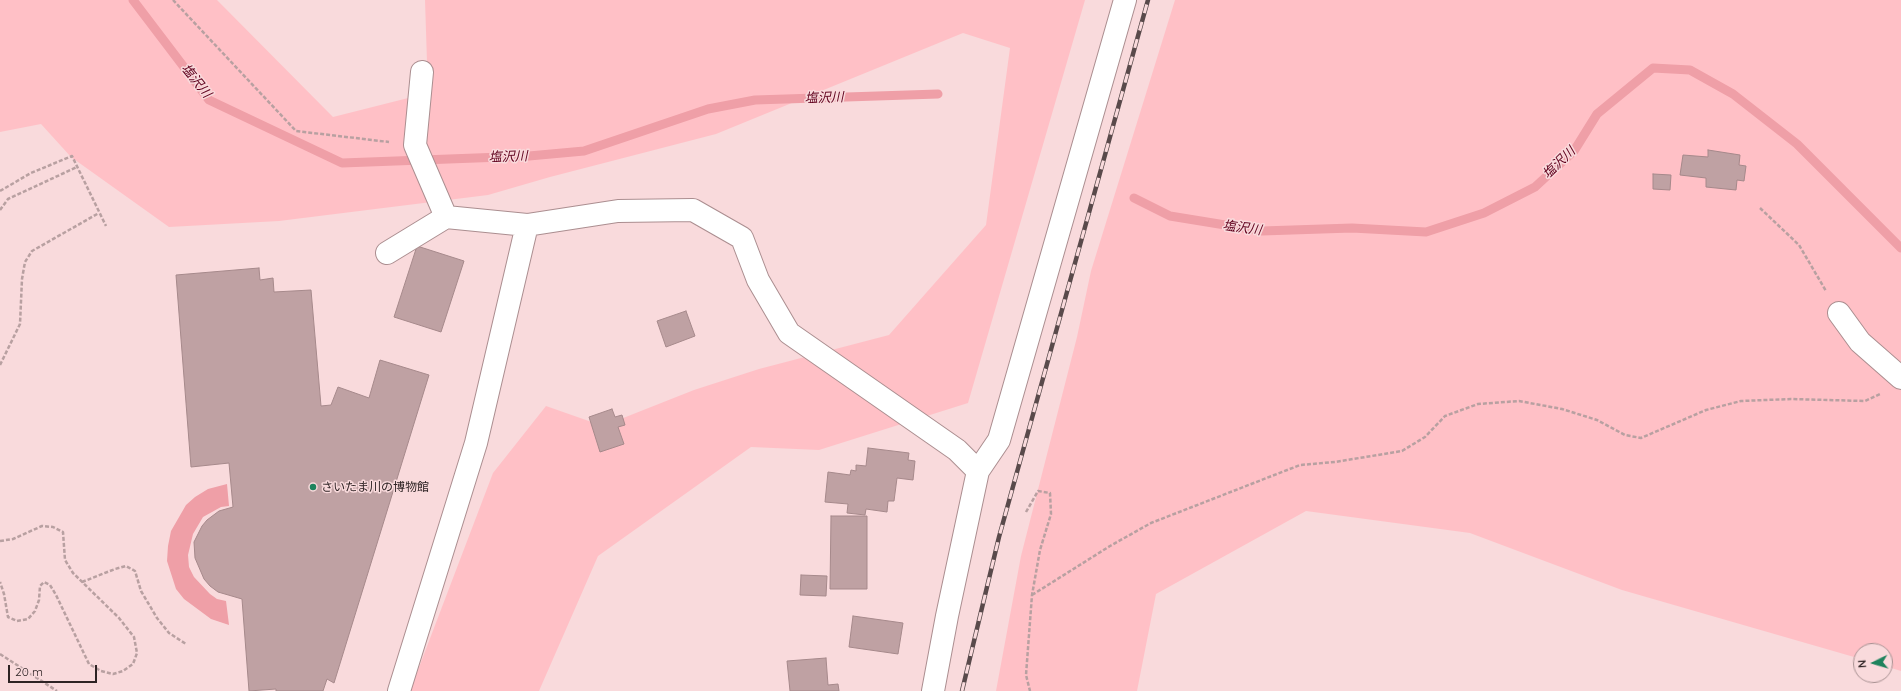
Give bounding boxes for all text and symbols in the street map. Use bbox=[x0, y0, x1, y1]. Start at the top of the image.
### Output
water label: 塩沢川 bbox=[178, 61, 214, 101]
water label: 塩沢川 bbox=[804, 90, 844, 106]
water label: 塩沢川 bbox=[1540, 144, 1578, 182]
water label: 塩沢川 bbox=[488, 149, 528, 165]
water label: 塩沢川 bbox=[1222, 218, 1262, 238]
place label: さいたま川の博物館 bbox=[321, 480, 429, 494]
marker: さいたま川の博物館 bbox=[308, 482, 318, 492]
north arrow bbox=[1853, 643, 1893, 683]
scale bar bbox=[10, 657, 99, 683]
text: N bbox=[1855, 659, 1869, 669]
text: 20 m bbox=[15, 664, 43, 679]

